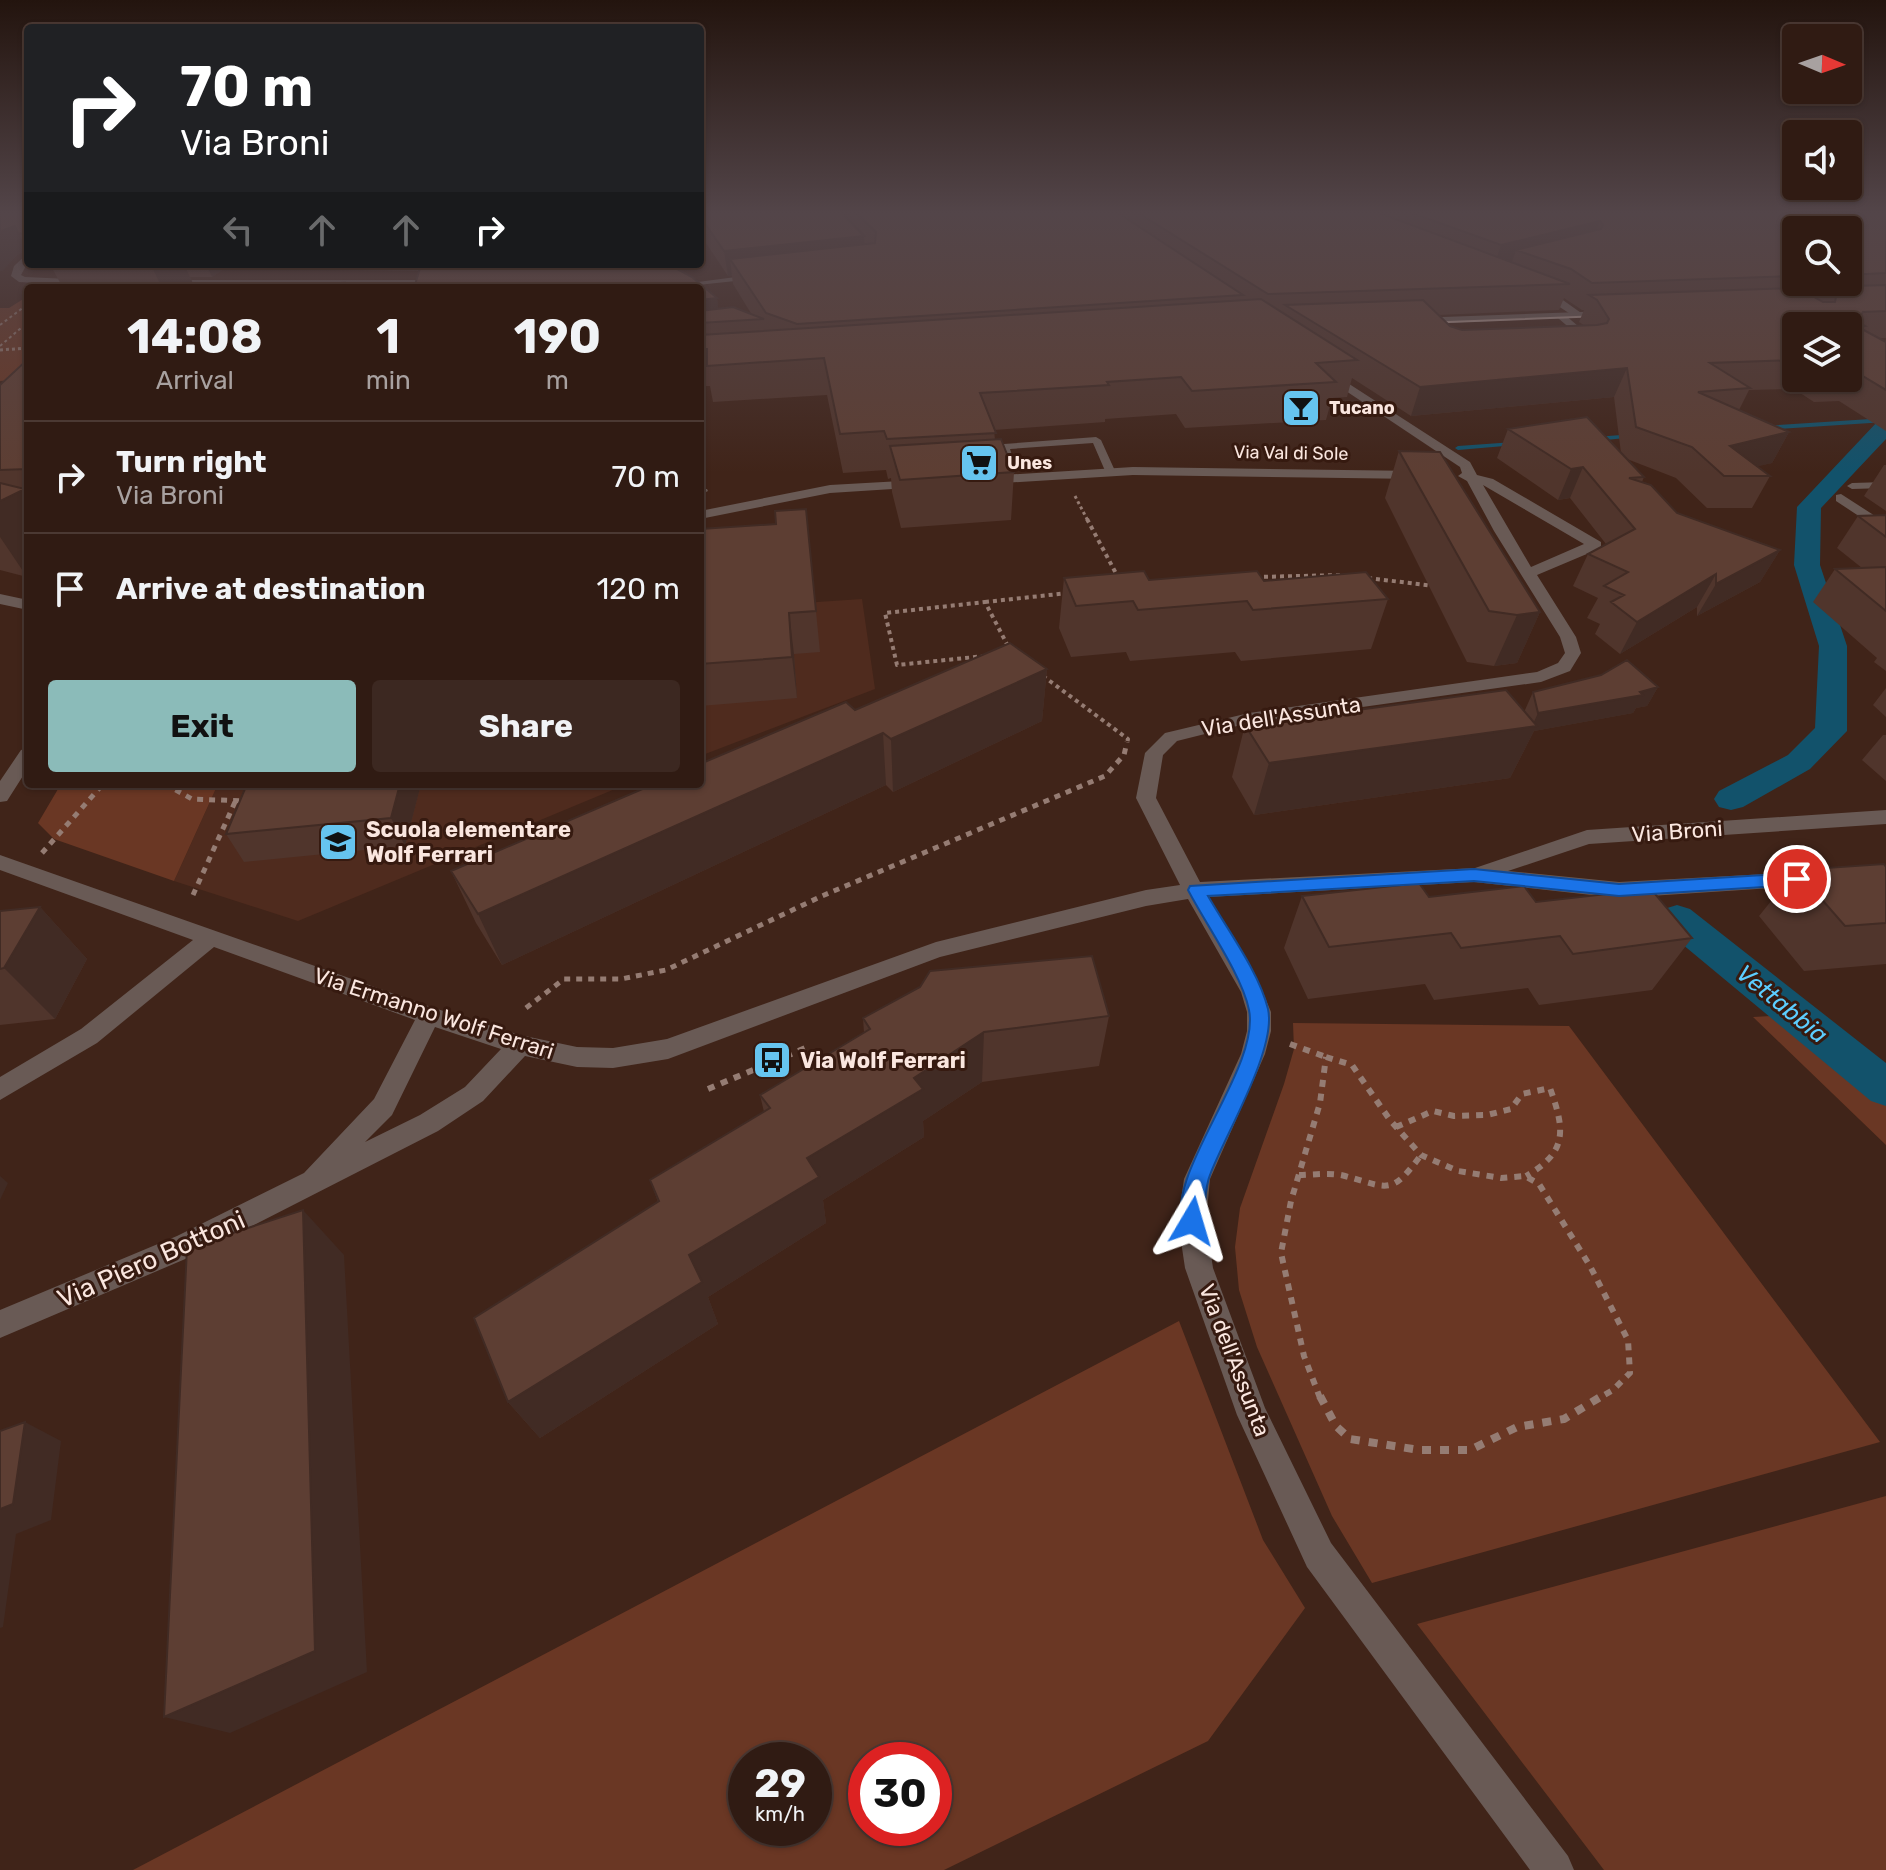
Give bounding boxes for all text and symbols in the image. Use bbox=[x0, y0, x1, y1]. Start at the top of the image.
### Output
north arrow bbox=[1782, 24, 1862, 104]
map controls bbox=[1782, 24, 1862, 392]
text: 70 m bbox=[180, 54, 313, 120]
icon: right bbox=[48, 56, 152, 160]
button: sound bbox=[1782, 120, 1862, 200]
text: Via Broni bbox=[180, 121, 329, 164]
icon: left bbox=[216, 208, 260, 252]
icon: ahead bbox=[300, 208, 344, 252]
icon: ahead bbox=[384, 208, 428, 252]
icon: right bbox=[468, 208, 512, 252]
button: search bbox=[1782, 216, 1862, 296]
text: 14:08 bbox=[127, 308, 263, 365]
text: 1 bbox=[376, 308, 400, 365]
text: 190 bbox=[514, 308, 601, 365]
button: layers bbox=[1782, 312, 1862, 392]
text: Arrival bbox=[156, 365, 234, 396]
text: min bbox=[366, 365, 411, 396]
text: m bbox=[546, 365, 569, 396]
bar icon: Tucano bbox=[1280, 387, 1322, 429]
place label: Tucano bbox=[1329, 397, 1395, 419]
street label: Via Val di Sole bbox=[1233, 441, 1349, 465]
supermarket icon: Unes bbox=[958, 442, 1000, 484]
text: Turn right bbox=[116, 444, 267, 480]
place label: Unes bbox=[1007, 452, 1052, 474]
icon: right bbox=[48, 455, 92, 499]
text: 70 m bbox=[612, 459, 680, 495]
text: Via Broni bbox=[116, 480, 224, 511]
icon: arrive bbox=[48, 567, 92, 611]
text: Arrive at destination bbox=[116, 571, 426, 607]
text: 120 m bbox=[596, 571, 680, 607]
button: Exit bbox=[48, 680, 356, 772]
button: Share bbox=[372, 680, 680, 772]
street label: Via dell'Assunta bbox=[1199, 691, 1363, 742]
street label: Via Broni bbox=[1631, 815, 1724, 848]
place label: Scuola elementare Wolf Ferrari bbox=[366, 816, 571, 868]
school or university icon: Scuola elementare Wolf Ferrari bbox=[317, 821, 359, 863]
pin bbox=[1763, 845, 1831, 913]
icon: arrive bbox=[1775, 857, 1819, 901]
water label: Vettabbia bbox=[1731, 959, 1833, 1049]
street label: Via Ermanno Wolf Ferrari bbox=[310, 962, 557, 1065]
bus stop icon: Via Wolf Ferrari bbox=[751, 1039, 793, 1081]
place label: Via Wolf Ferrari bbox=[800, 1047, 966, 1074]
position arrow bbox=[1150, 1179, 1234, 1263]
street label: Via Piero Bottoni bbox=[53, 1204, 250, 1315]
street label: Via dell'Assunta bbox=[1193, 1280, 1276, 1440]
speed limit sign: 30 bbox=[848, 1742, 952, 1846]
text: 29 bbox=[754, 1760, 806, 1807]
text: km/h bbox=[755, 1802, 805, 1826]

